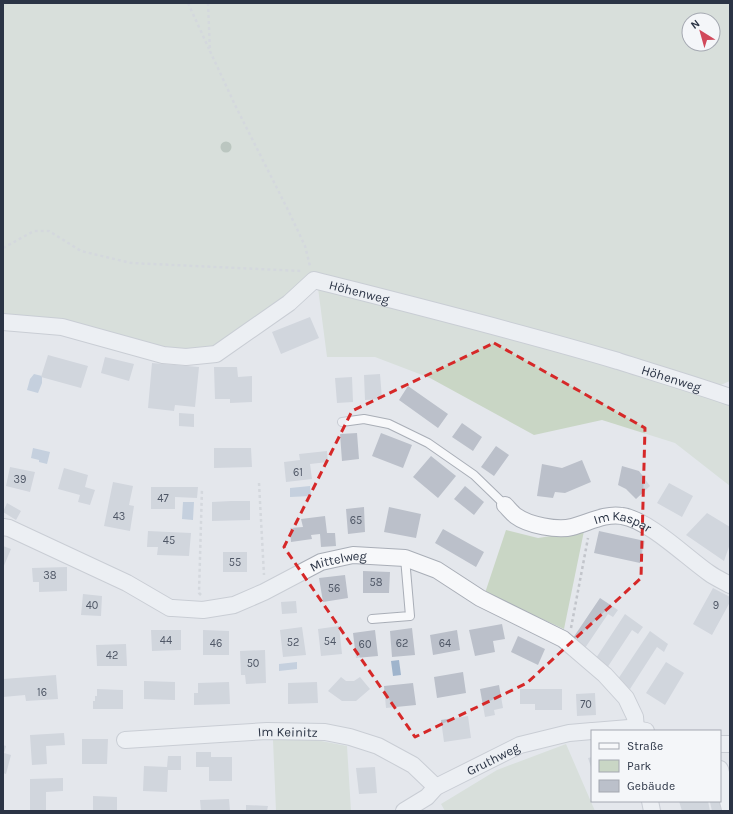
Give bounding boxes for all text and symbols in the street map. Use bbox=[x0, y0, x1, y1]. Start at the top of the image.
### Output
north arrow bbox=[681, 12, 721, 52]
text: N bbox=[688, 17, 702, 32]
street label: Höhenweg bbox=[327, 277, 392, 307]
street label: Höhenweg bbox=[640, 362, 704, 395]
house number: 61 bbox=[293, 466, 303, 479]
house number: 39 bbox=[14, 473, 26, 486]
house number: 47 bbox=[157, 492, 169, 505]
street label: Im Kaspar bbox=[592, 508, 655, 535]
house number: 43 bbox=[113, 510, 125, 523]
house number: 65 bbox=[350, 514, 362, 527]
house number: 45 bbox=[163, 534, 175, 547]
street label: Mittelweg bbox=[307, 548, 368, 575]
house number: 55 bbox=[229, 556, 241, 569]
house number: 38 bbox=[43, 569, 57, 582]
house number: 58 bbox=[370, 576, 383, 589]
house number: 56 bbox=[328, 582, 340, 595]
house number: 40 bbox=[86, 599, 98, 612]
house number: 9 bbox=[713, 599, 719, 612]
house number: 44 bbox=[160, 634, 172, 647]
house number: 54 bbox=[324, 635, 336, 648]
house number: 52 bbox=[287, 636, 299, 649]
house number: 46 bbox=[210, 637, 222, 650]
house number: 62 bbox=[396, 637, 408, 650]
house number: 64 bbox=[439, 637, 451, 650]
house number: 60 bbox=[359, 638, 371, 651]
house number: 42 bbox=[106, 649, 118, 662]
house number: 50 bbox=[247, 657, 259, 670]
house number: 16 bbox=[37, 686, 47, 699]
house number: 70 bbox=[580, 698, 592, 711]
street label: Im Keinitz bbox=[257, 724, 318, 740]
legend bbox=[591, 730, 721, 802]
street label: Gruthweg bbox=[464, 739, 523, 778]
text: Straße bbox=[627, 739, 663, 753]
text: Park bbox=[627, 759, 652, 773]
text: Gebäude bbox=[627, 779, 675, 793]

